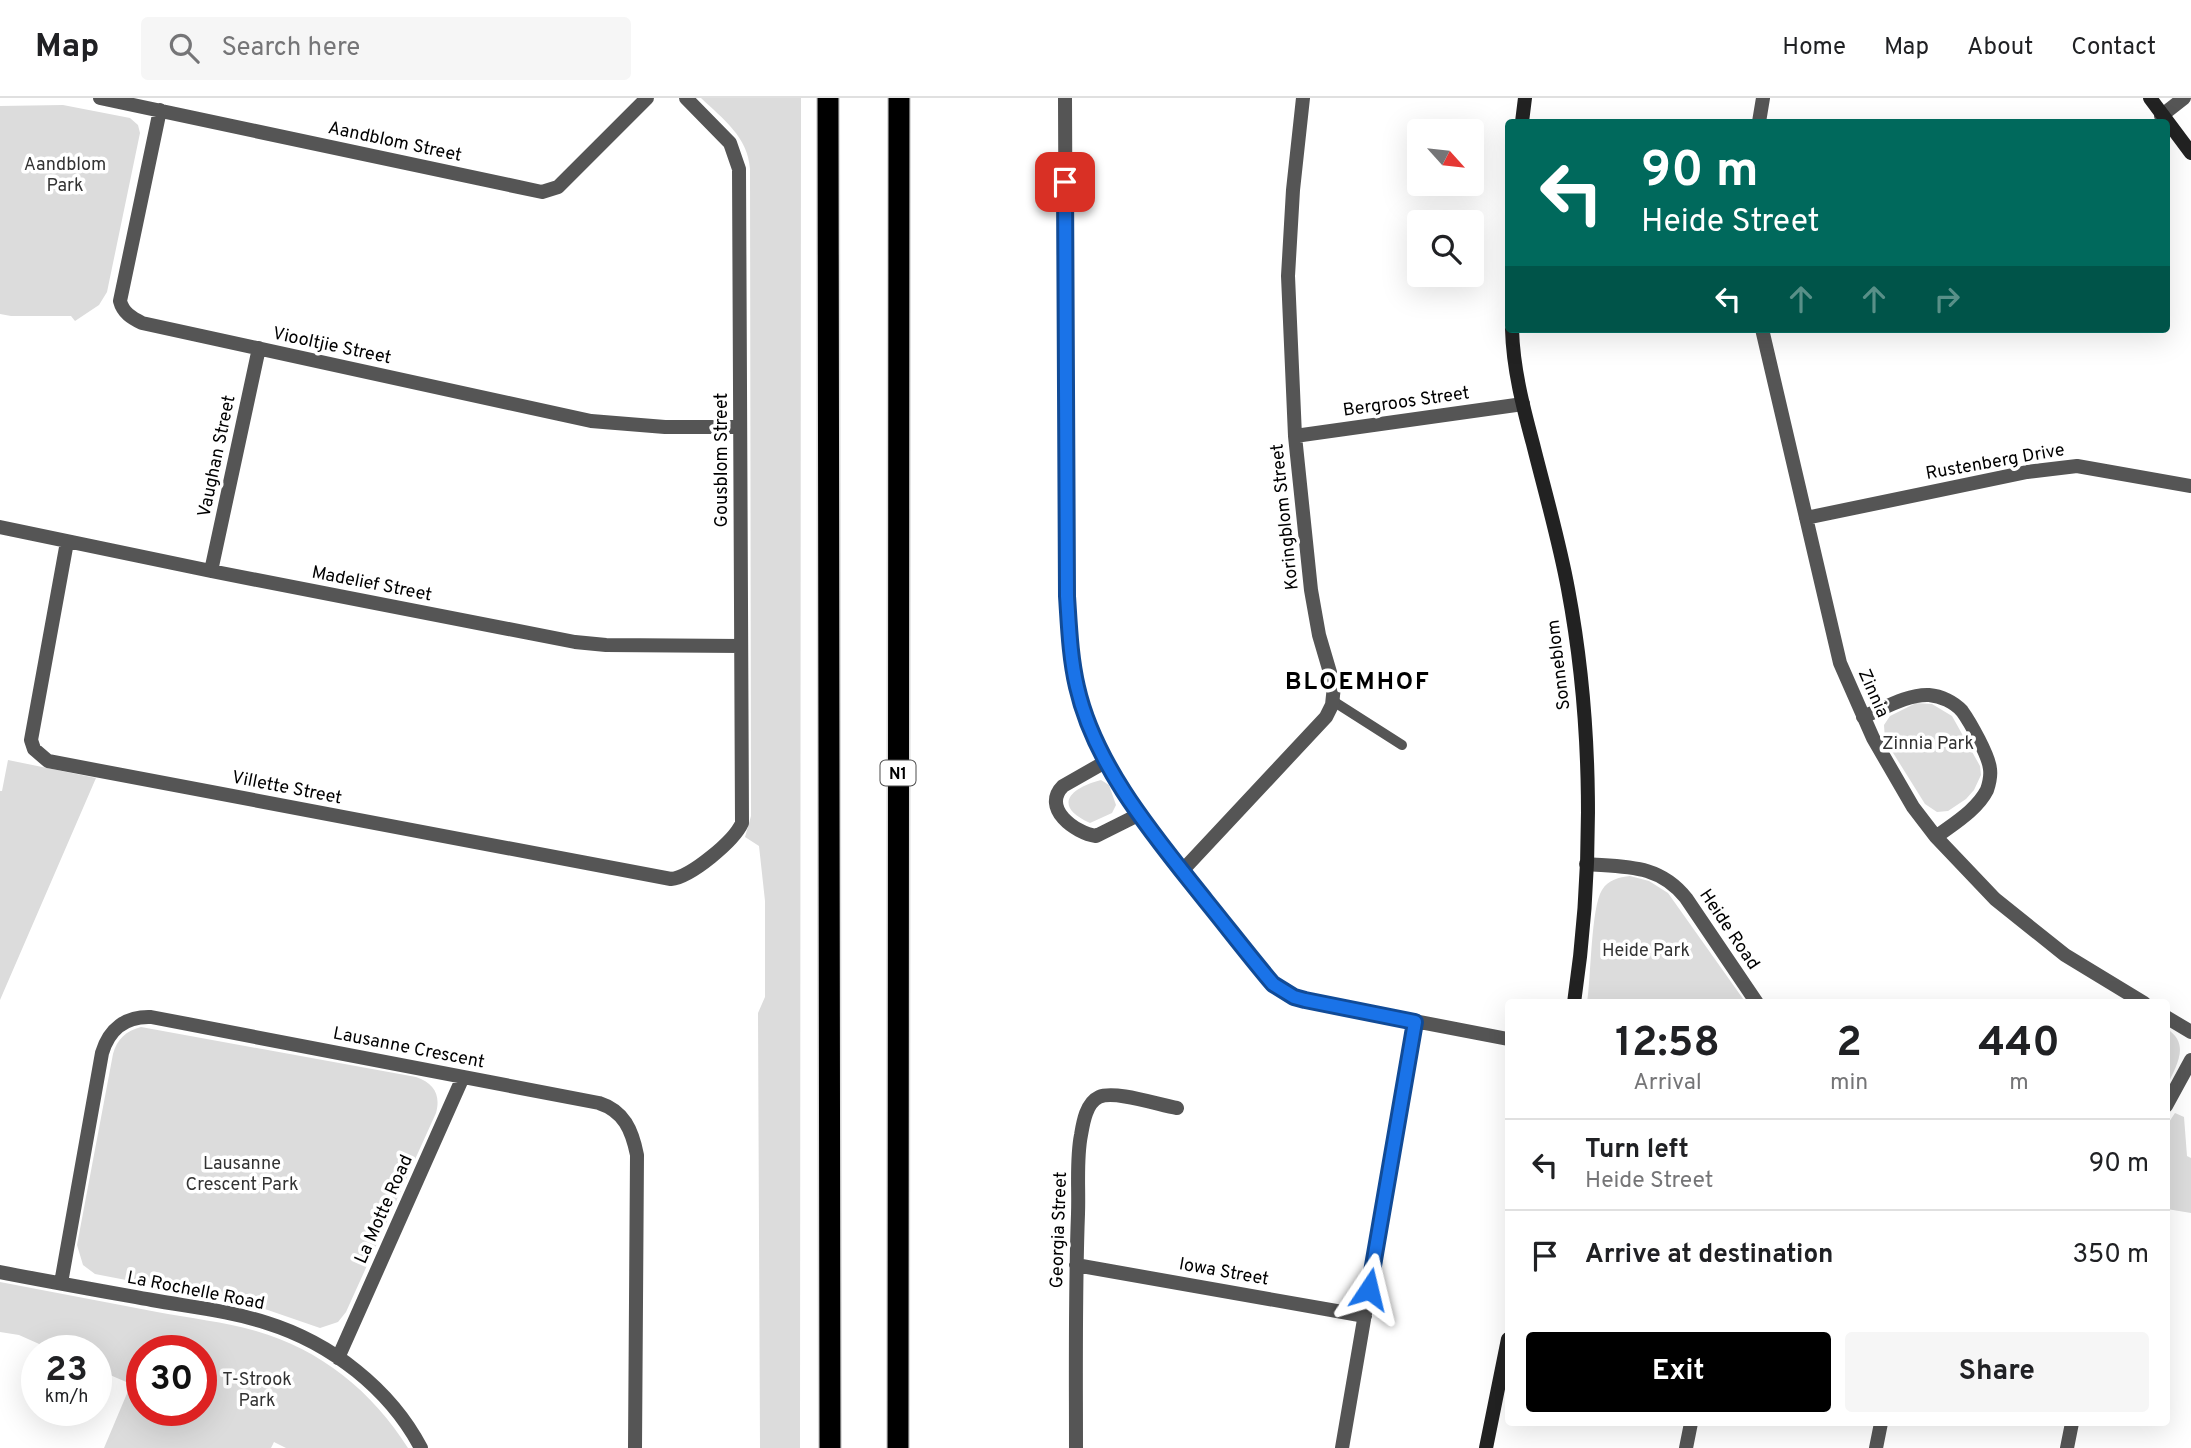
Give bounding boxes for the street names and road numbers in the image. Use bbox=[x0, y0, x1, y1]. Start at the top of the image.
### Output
street label: Aandblom Street bbox=[326, 117, 464, 168]
street label: Viooltjie Street bbox=[270, 323, 393, 370]
street label: Bergroos Street bbox=[1341, 382, 1471, 423]
street label: Vaughan Street bbox=[193, 393, 242, 519]
street label: Gousblom Street bbox=[711, 393, 734, 527]
street label: Rustenberg Drive bbox=[1924, 439, 2066, 486]
street label: Koringblom Street bbox=[1266, 442, 1305, 591]
street label: Madelief Street bbox=[310, 562, 434, 607]
street label: Sonneblom bbox=[1543, 618, 1576, 711]
street label: Zinnia bbox=[1852, 666, 1893, 722]
road number: N1 bbox=[880, 760, 916, 786]
street label: Villette Street bbox=[230, 767, 344, 810]
street label: Heide Road bbox=[1693, 885, 1764, 975]
street label: Lausanne Crescent bbox=[331, 1022, 486, 1074]
street label: La Motte Road bbox=[350, 1152, 419, 1268]
street label: Georgia Street bbox=[1046, 1171, 1073, 1289]
street label: Iowa Street bbox=[1177, 1253, 1271, 1292]
street label: La Rochelle Road bbox=[125, 1267, 266, 1316]

